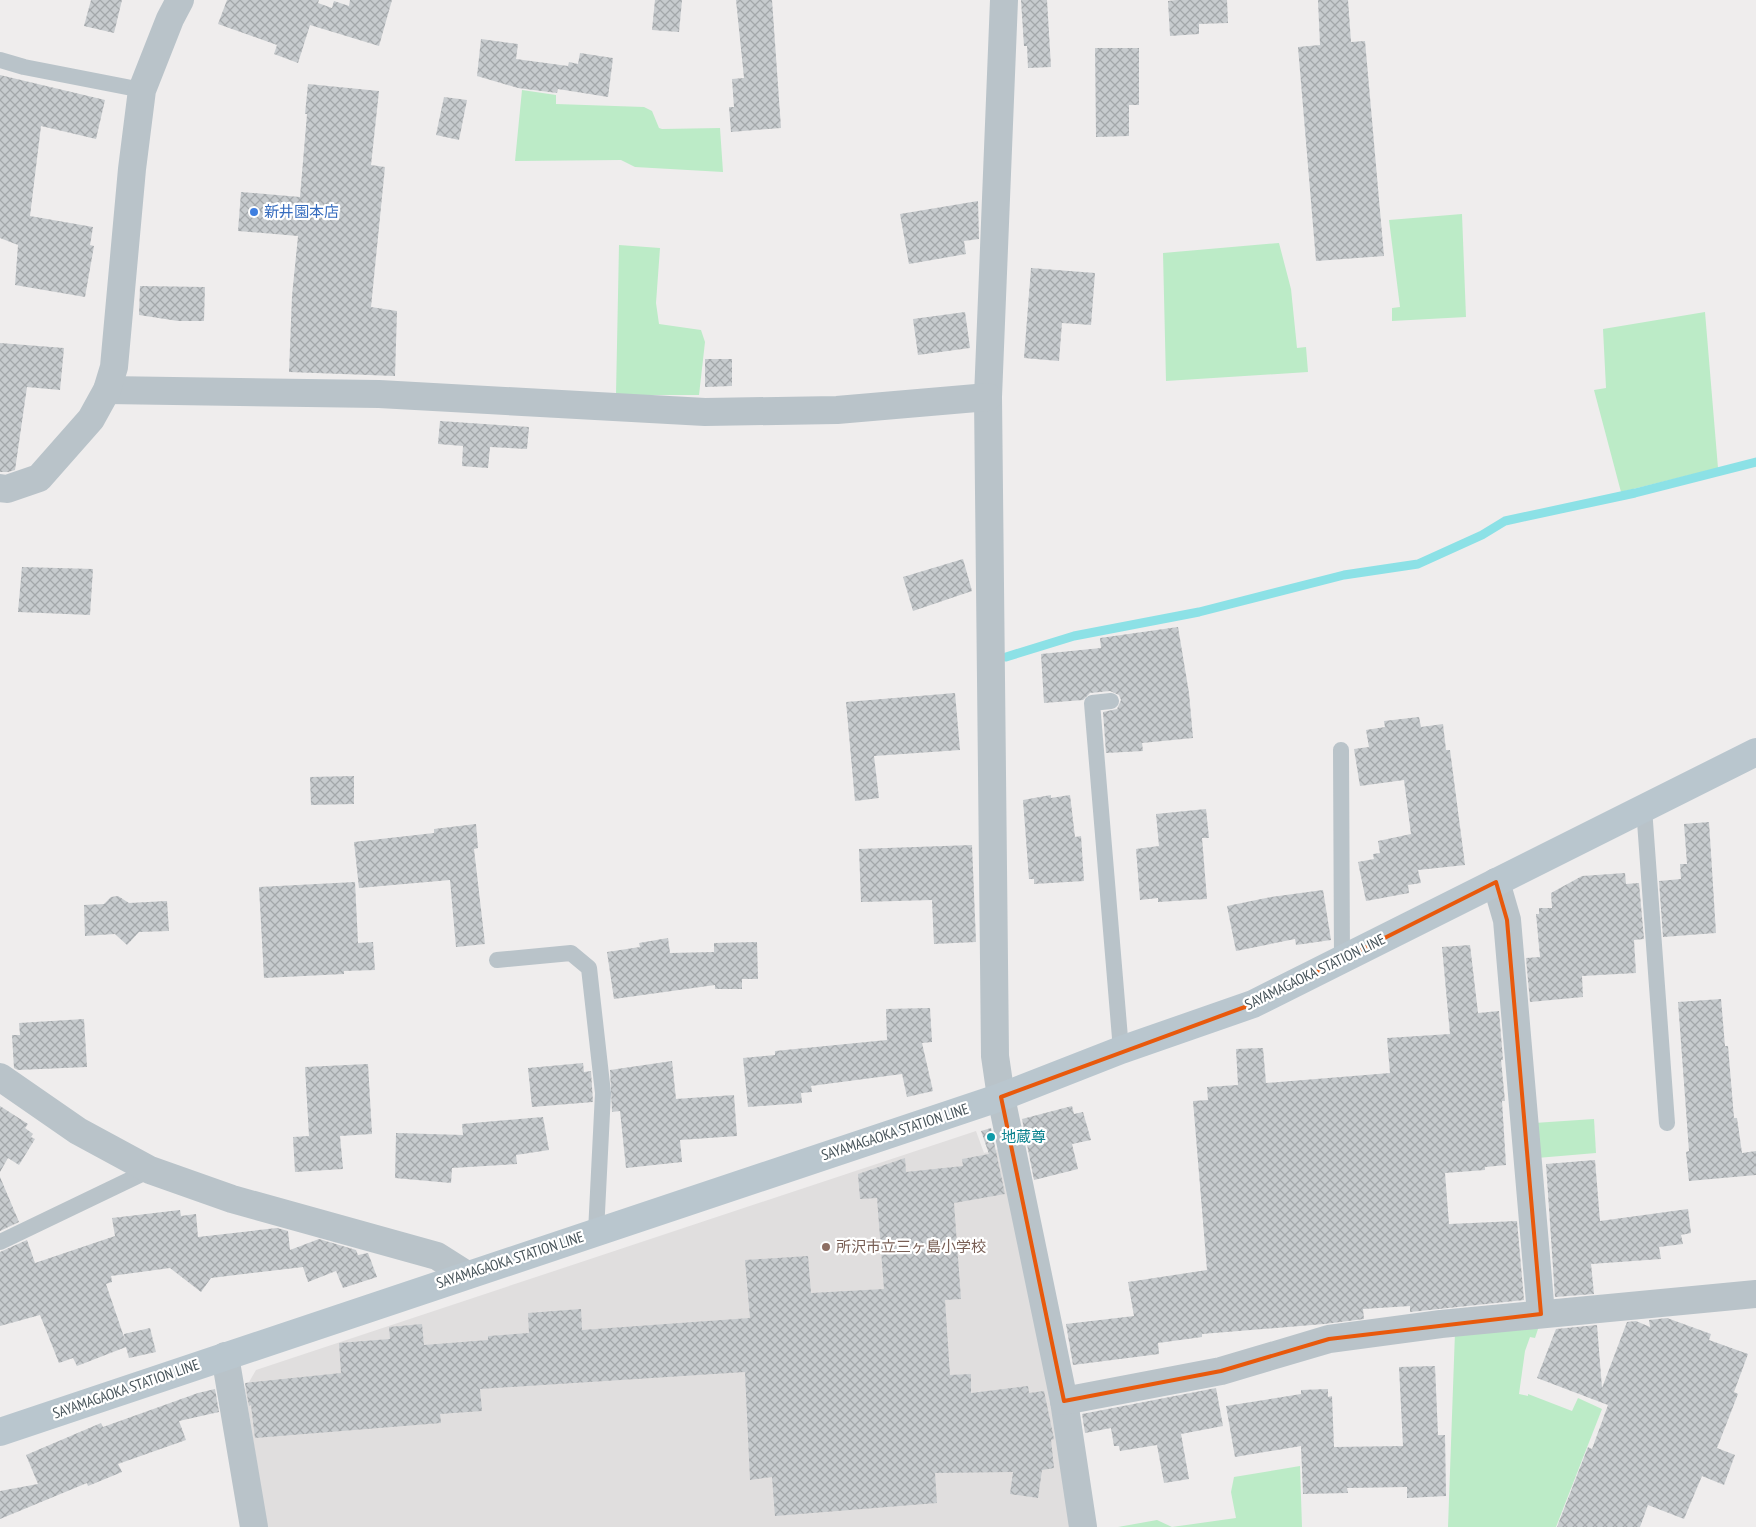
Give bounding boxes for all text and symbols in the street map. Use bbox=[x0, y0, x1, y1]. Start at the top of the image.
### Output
place label: 新井園本店 bbox=[264, 202, 339, 221]
marker: 新井園本店 bbox=[248, 206, 260, 218]
street label: SAYAMAGAOKA STATION LINE bbox=[1242, 929, 1388, 1014]
street label: SAYAMAGAOKA STATION LINE bbox=[819, 1099, 971, 1164]
place label: 地蔵尊 bbox=[1001, 1127, 1046, 1146]
marker: 地蔵尊 bbox=[985, 1131, 997, 1143]
street label: SAYAMAGAOKA STATION LINE bbox=[434, 1227, 586, 1292]
place label: 所沢市立三ヶ島小学校 bbox=[836, 1237, 986, 1256]
marker: 所沢市立三ヶ島小学校 bbox=[820, 1241, 832, 1253]
street label: SAYAMAGAOKA STATION LINE bbox=[50, 1355, 202, 1423]

